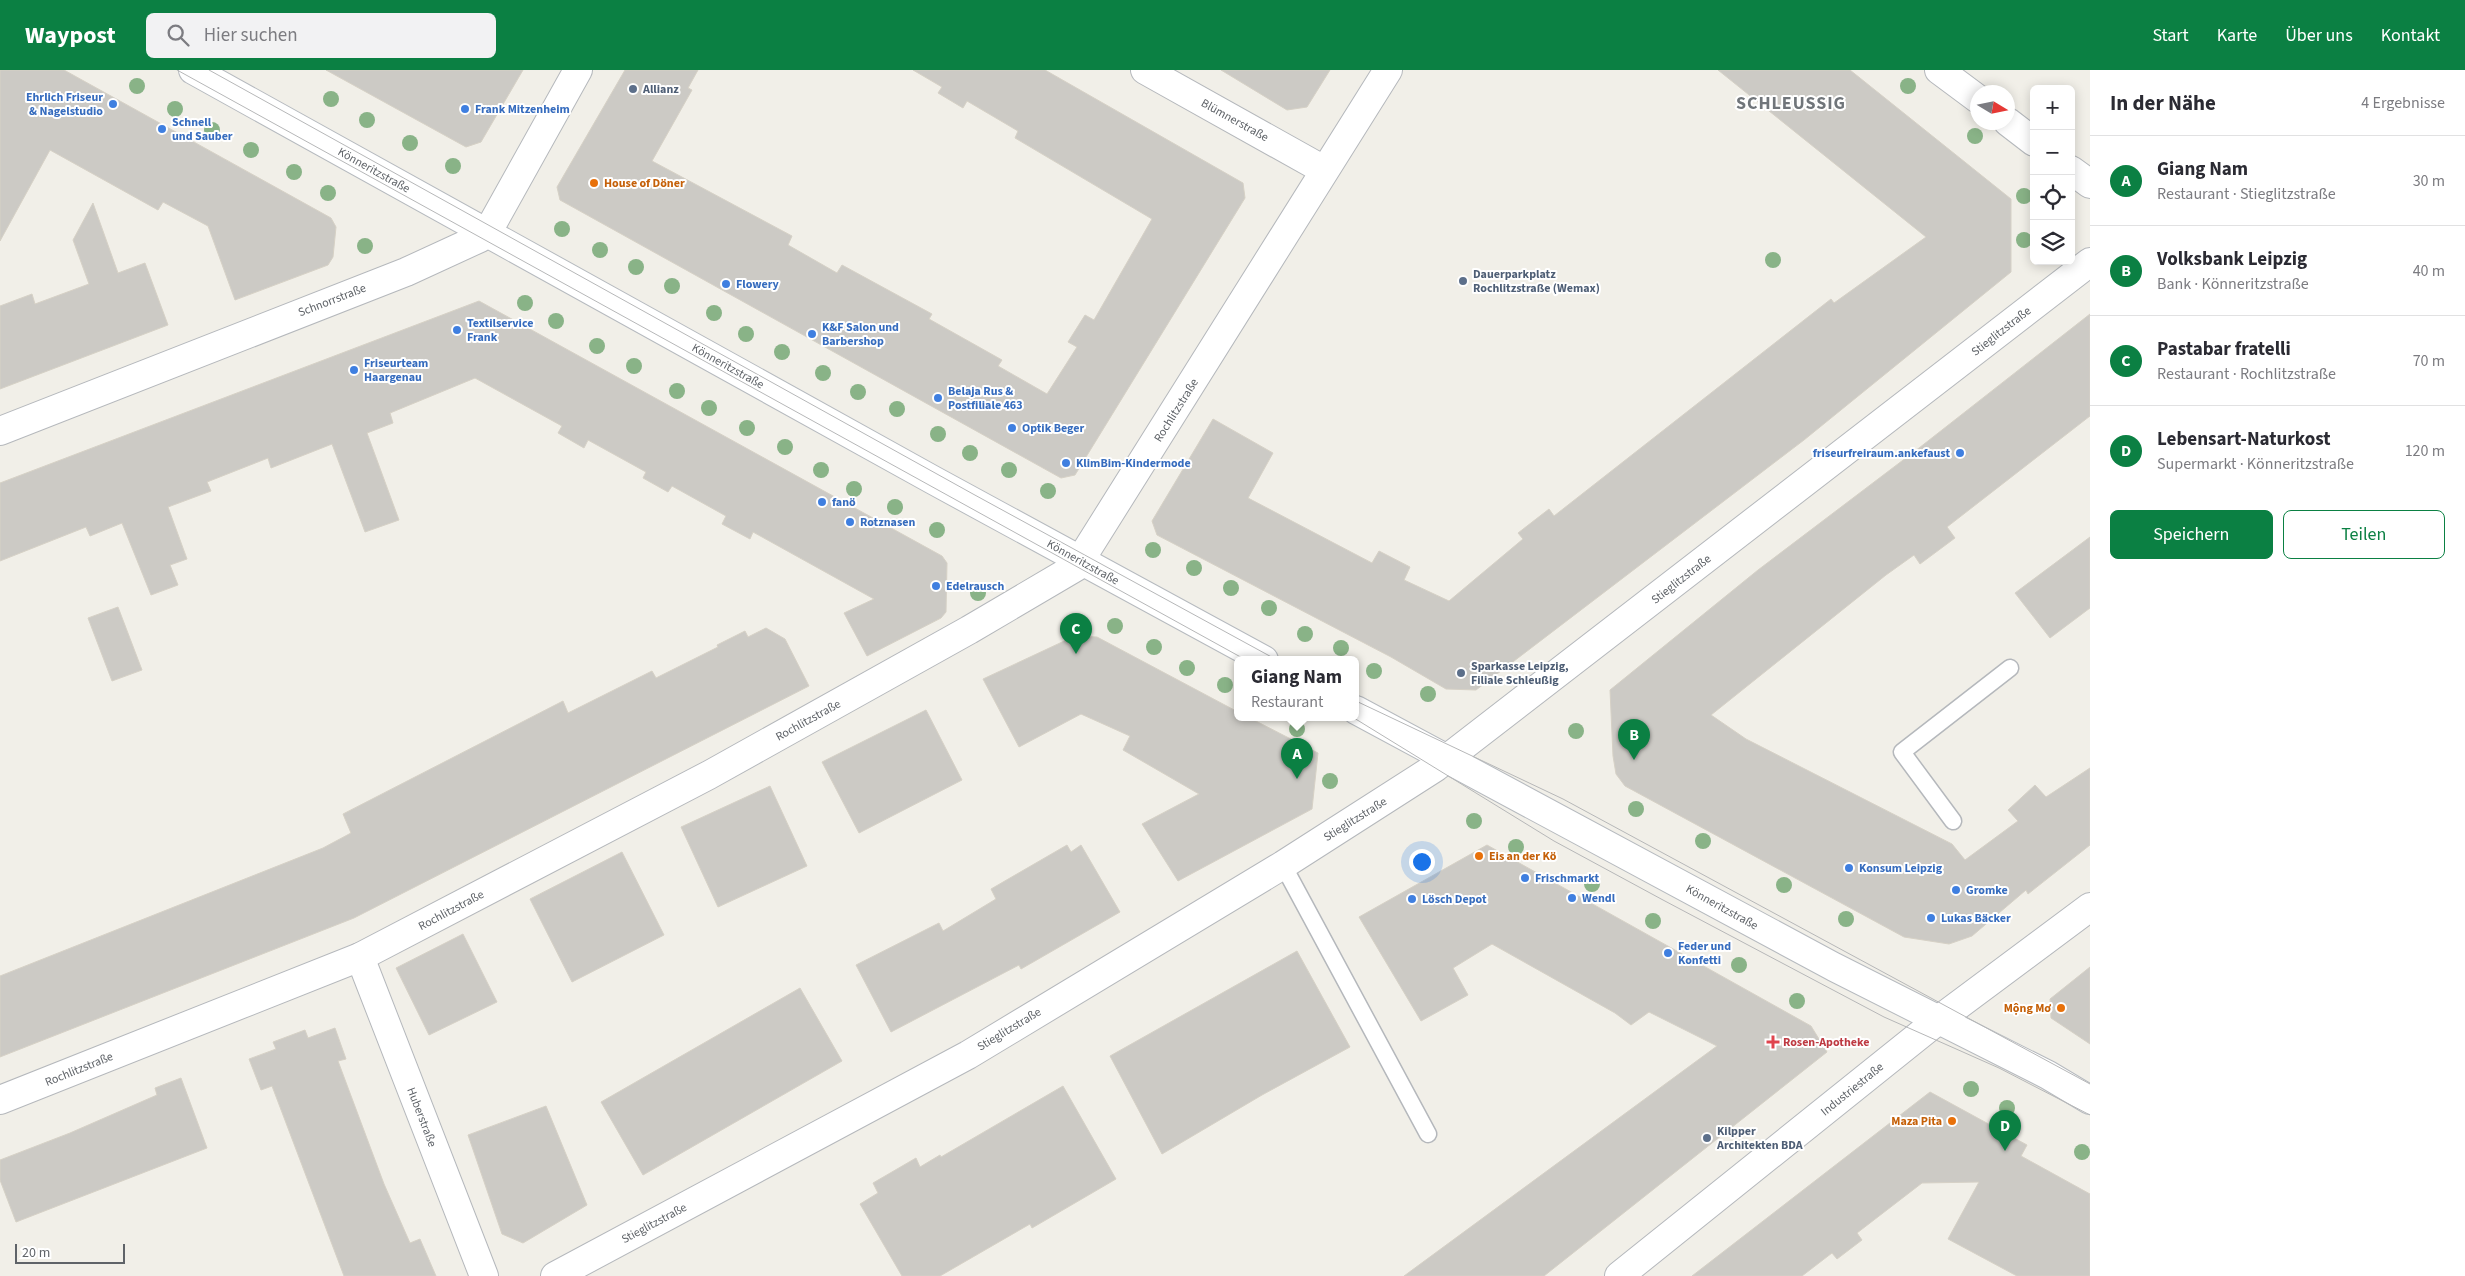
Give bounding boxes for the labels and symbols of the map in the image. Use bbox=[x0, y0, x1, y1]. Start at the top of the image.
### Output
place label: Allianz bbox=[642, 81, 679, 98]
marker: Allianz bbox=[627, 83, 639, 95]
north arrow bbox=[1970, 85, 2015, 130]
place label: Ehrlich Friseur & Nagelstudio bbox=[26, 89, 103, 120]
district label: SCHLEUSSIG bbox=[1736, 91, 1846, 116]
street label: Blümnerstraße bbox=[1198, 95, 1272, 146]
marker: Ehrlich Friseur & Nagelstudio bbox=[107, 98, 119, 110]
place label: Frank Mitzenheim bbox=[475, 101, 570, 118]
marker: Frank Mitzenheim bbox=[459, 103, 471, 115]
place label: Schnell und Sauber bbox=[172, 114, 233, 145]
marker: Schnell und Sauber bbox=[156, 123, 168, 135]
street label: Könneritzstraße bbox=[334, 144, 413, 197]
place label: House of Döner bbox=[604, 175, 685, 192]
marker: House of Döner bbox=[588, 177, 600, 189]
place label: Dauerparkplatz Rochlitzstraße (Wemax) bbox=[1473, 266, 1600, 297]
marker: Dauerparkplatz Rochlitzstraße (Wemax) bbox=[1457, 275, 1469, 287]
place label: Flowery bbox=[736, 276, 780, 293]
marker: Flowery bbox=[720, 278, 732, 290]
street label: Schnorrstraße bbox=[296, 280, 369, 321]
street label: Stieglitzstraße bbox=[1968, 303, 2035, 360]
place label: Textilservice Frank bbox=[467, 315, 533, 346]
place label: K&F Salon und Barbershop bbox=[822, 319, 899, 350]
marker: Textilservice Frank bbox=[451, 324, 463, 336]
marker: K&F Salon und Barbershop bbox=[806, 328, 818, 340]
street label: Könneritzstraße bbox=[688, 340, 767, 393]
place label: Friseurteam Haargenau bbox=[364, 355, 428, 386]
marker: Friseurteam Haargenau bbox=[348, 364, 360, 376]
street label: Rochlitzstraße bbox=[1150, 375, 1203, 445]
place label: Belaja Rus & Postfiliale 463 bbox=[948, 383, 1023, 414]
marker: Belaja Rus & Postfiliale 463 bbox=[932, 392, 944, 404]
place label: Optik Beger bbox=[1022, 420, 1084, 437]
marker: Optik Beger bbox=[1006, 422, 1018, 434]
place label: friseurfreiraum.ankefaust bbox=[1813, 445, 1950, 462]
marker: friseurfreiraum.ankefaust bbox=[1954, 447, 1966, 459]
place label: KlimBim-Kindermode bbox=[1076, 455, 1191, 472]
marker: KlimBim-Kindermode bbox=[1060, 457, 1072, 469]
place label: fanö bbox=[832, 494, 856, 511]
marker: fanö bbox=[816, 496, 828, 508]
place label: Rotznasen bbox=[860, 514, 915, 531]
marker: Rotznasen bbox=[844, 516, 856, 528]
street label: Könneritzstraße bbox=[1043, 536, 1122, 589]
street label: Stieglitzstraße bbox=[1648, 551, 1715, 608]
place label: Edelrausch bbox=[946, 578, 1004, 595]
marker: Edelrausch bbox=[930, 580, 942, 592]
pin: C bbox=[1060, 613, 1092, 654]
place label: Sparkasse Leipzig, Filiale Schleußig bbox=[1471, 658, 1569, 689]
marker: Sparkasse Leipzig, Filiale Schleußig bbox=[1455, 667, 1467, 679]
street label: Rochlitzstraße bbox=[773, 696, 844, 745]
pin: B bbox=[1618, 719, 1650, 760]
pin: A bbox=[1281, 738, 1313, 779]
street label: Stieglitzstraße bbox=[1320, 793, 1390, 846]
place label: Eis an der Kö bbox=[1489, 848, 1557, 865]
your location bbox=[1409, 849, 1435, 875]
marker: Eis an der Kö bbox=[1473, 850, 1485, 862]
place label: Konsum Leipzig bbox=[1859, 860, 1943, 877]
marker: Konsum Leipzig bbox=[1843, 862, 1855, 874]
place label: Frischmarkt bbox=[1535, 870, 1599, 887]
marker: Frischmarkt bbox=[1519, 872, 1531, 884]
street label: Könneritzstraße bbox=[1682, 881, 1761, 934]
place label: Gromke bbox=[1966, 882, 2008, 899]
marker: Gromke bbox=[1950, 884, 1962, 896]
street label: Rochlitzstraße bbox=[415, 886, 487, 935]
place label: Wendl bbox=[1582, 890, 1616, 907]
place label: Lösch Depot bbox=[1422, 891, 1487, 908]
marker: Wendl bbox=[1566, 892, 1578, 904]
marker: Lösch Depot bbox=[1406, 893, 1418, 905]
place label: Lukas Bäcker bbox=[1941, 910, 2011, 927]
marker: Lukas Bäcker bbox=[1925, 912, 1937, 924]
place label: Feder und Konfetti bbox=[1678, 938, 1731, 969]
marker: Feder und Konfetti bbox=[1662, 947, 1674, 959]
place label: Mộng Mơ bbox=[2004, 1000, 2051, 1017]
marker: Mộng Mơ bbox=[2055, 1002, 2067, 1014]
street label: Stieglitzstraße bbox=[974, 1004, 1044, 1055]
place label: Rosen-Apotheke bbox=[1783, 1034, 1869, 1051]
marker: Rosen-Apotheke bbox=[1767, 1036, 1779, 1048]
street label: Rochlitzstraße bbox=[43, 1048, 116, 1091]
street label: Industriestraße bbox=[1817, 1059, 1887, 1120]
street label: Huberstraße bbox=[402, 1085, 441, 1150]
pin: D bbox=[1989, 1110, 2021, 1151]
place label: Maza Pita bbox=[1891, 1113, 1942, 1130]
marker: Maza Pita bbox=[1946, 1115, 1958, 1127]
place label: Kilpper Architekten BDA bbox=[1716, 1123, 1803, 1154]
marker: Kilpper Architekten BDA bbox=[1701, 1132, 1713, 1144]
street label: Stieglitzstraße bbox=[619, 1199, 690, 1248]
scale bar bbox=[15, 1241, 125, 1264]

